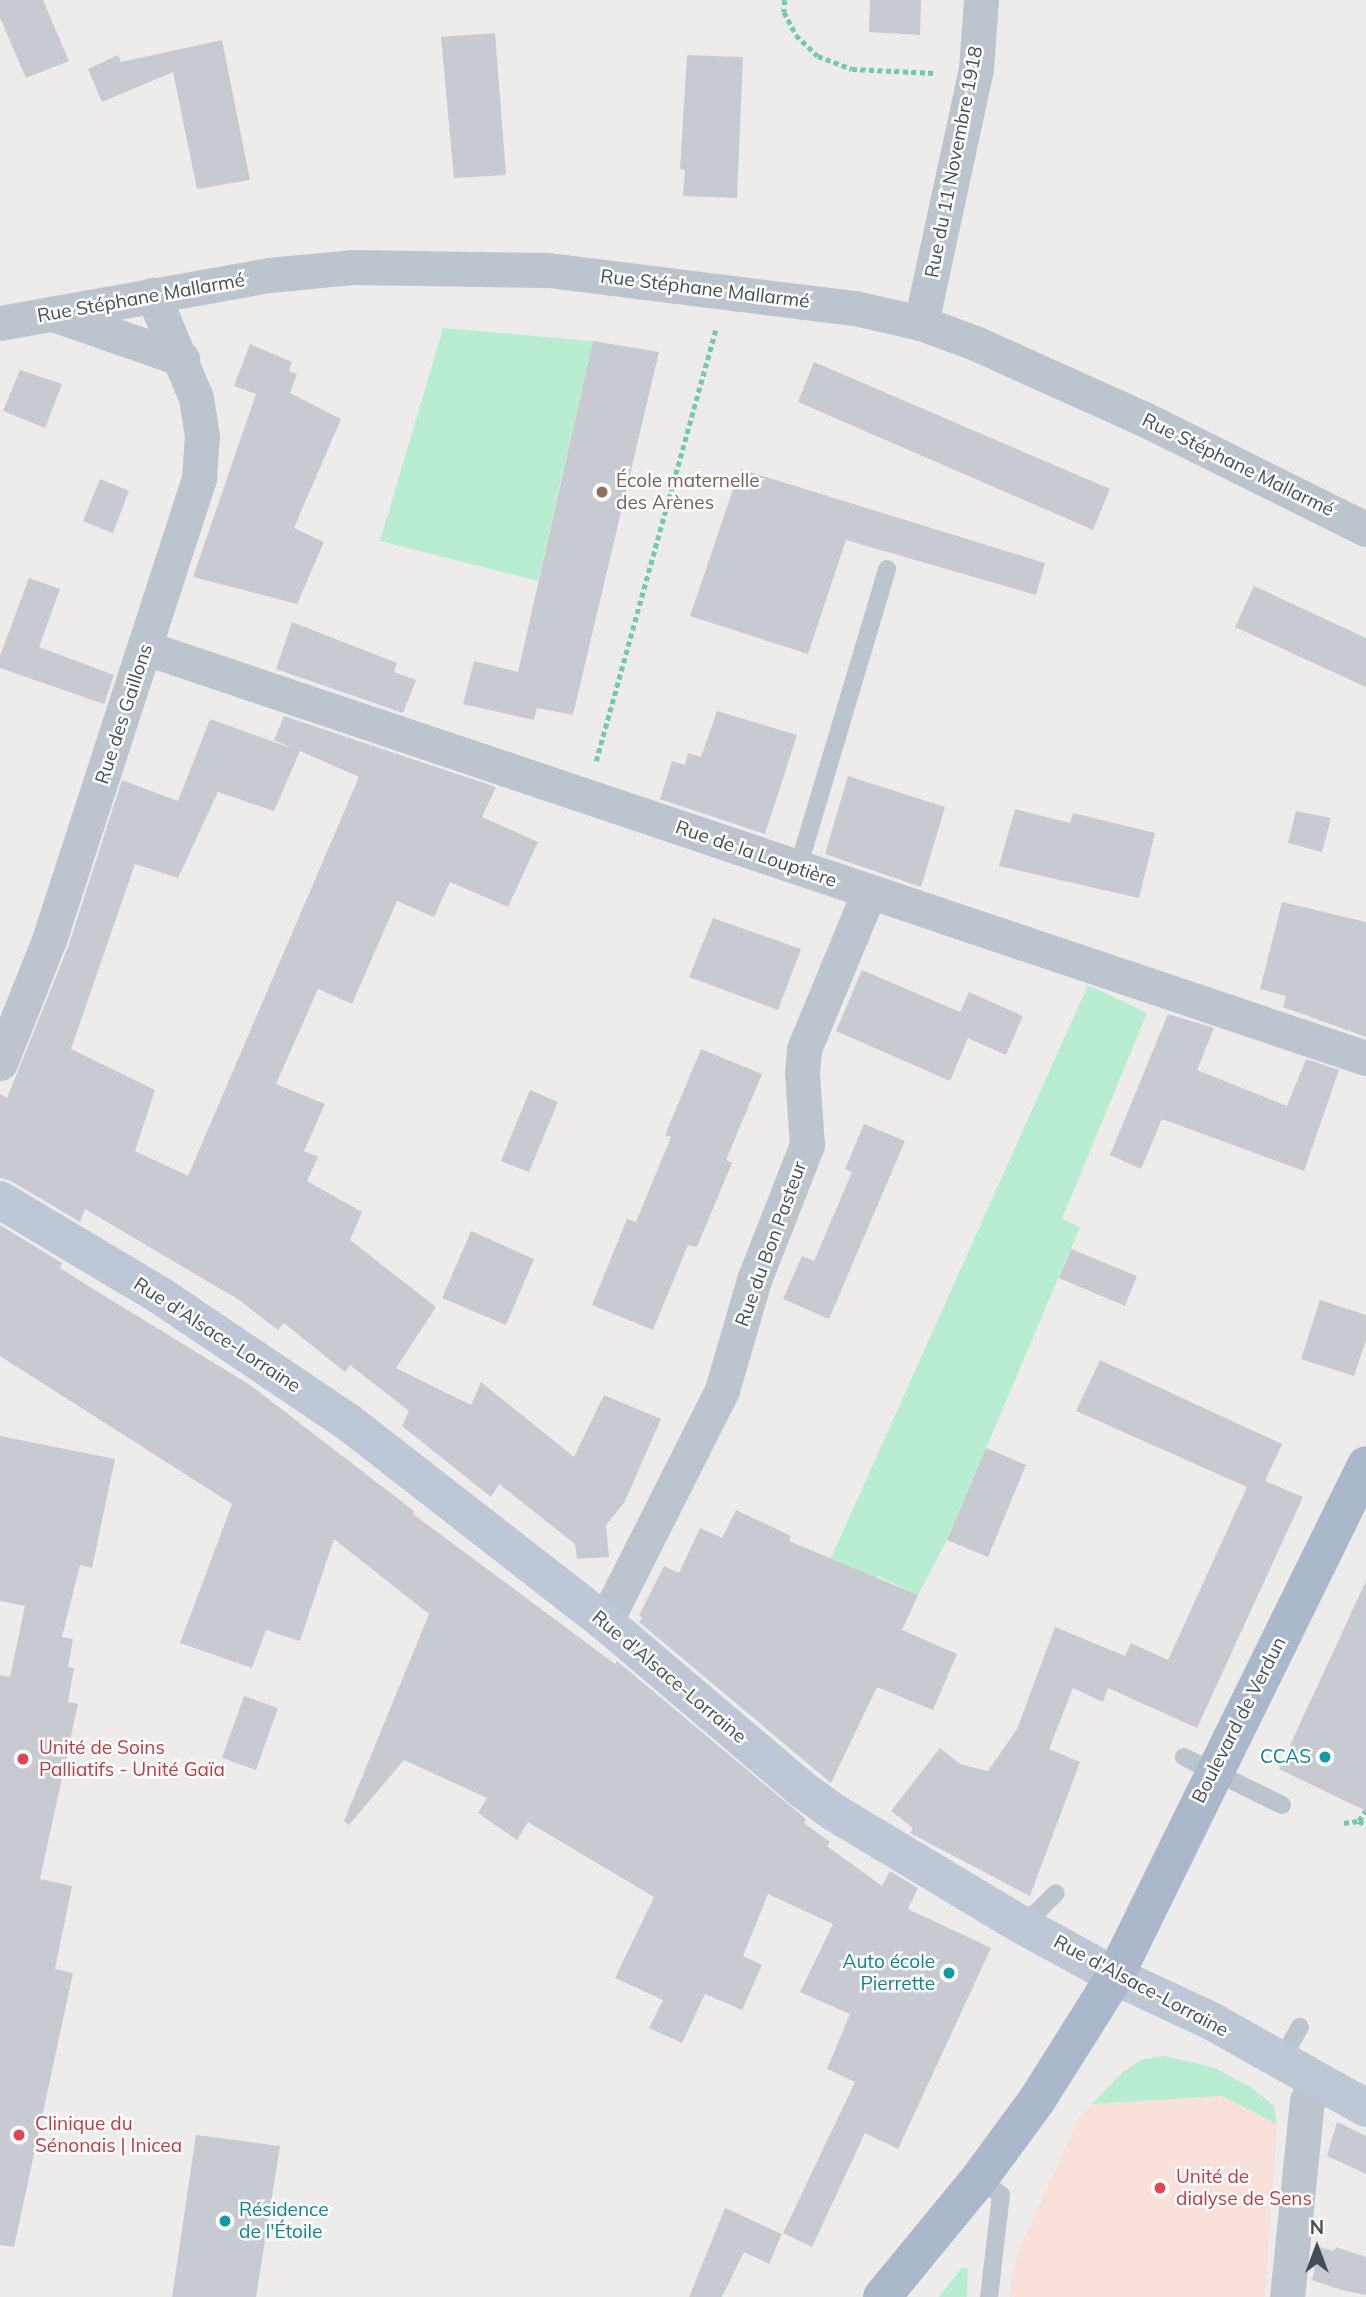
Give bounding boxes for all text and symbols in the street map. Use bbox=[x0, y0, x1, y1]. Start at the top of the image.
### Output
street label: Rue du 11 Novembre 1918 bbox=[920, 44, 988, 280]
street label: Rue Stéphane Mallarmé bbox=[599, 265, 811, 313]
street label: Rue Stéphane Mallarmé bbox=[35, 268, 247, 328]
street label: Rue Stéphane Mallarmé bbox=[1138, 409, 1338, 521]
place label: École maternelle des Arènes bbox=[616, 470, 760, 514]
marker: École maternelle des Arènes bbox=[594, 484, 610, 500]
street label: Rue des Gaillons bbox=[91, 641, 157, 787]
street label: Rue de la Louptière bbox=[672, 816, 840, 892]
street label: Rue du Bon Pasteur bbox=[731, 1158, 811, 1330]
street label: Rue d'Alsace-Lorraine bbox=[129, 1272, 305, 1398]
street label: Rue d'Alsace-Lorraine bbox=[587, 1606, 751, 1748]
street label: Boulevard de Verdun bbox=[1187, 1633, 1291, 1807]
place label: Unité de Soins Palliatifs - Unité Gaïa bbox=[39, 1737, 225, 1781]
place label: CCAS bbox=[1260, 1746, 1311, 1768]
marker: Unité de Soins Palliatifs - Unité Gaïa bbox=[13, 1749, 33, 1769]
marker: CCAS bbox=[1317, 1749, 1333, 1765]
street label: Rue d'Alsace-Lorraine bbox=[1050, 1930, 1232, 2042]
place label: Auto école Pierrette bbox=[842, 1951, 935, 1995]
marker: Auto école Pierrette bbox=[941, 1965, 957, 1981]
place label: Clinique du Sénonais | Inicea bbox=[35, 2113, 182, 2157]
marker: Clinique du Sénonais | Inicea bbox=[9, 2125, 29, 2145]
place label: Unité de dialyse de Sens bbox=[1176, 2166, 1312, 2210]
marker: Unité de dialyse de Sens bbox=[1150, 2178, 1170, 2198]
place label: Résidence de l'Étoile bbox=[239, 2199, 329, 2243]
marker: Résidence de l'Étoile bbox=[217, 2213, 233, 2229]
north arrow bbox=[1282, 2213, 1352, 2283]
text: N bbox=[1310, 2215, 1324, 2239]

